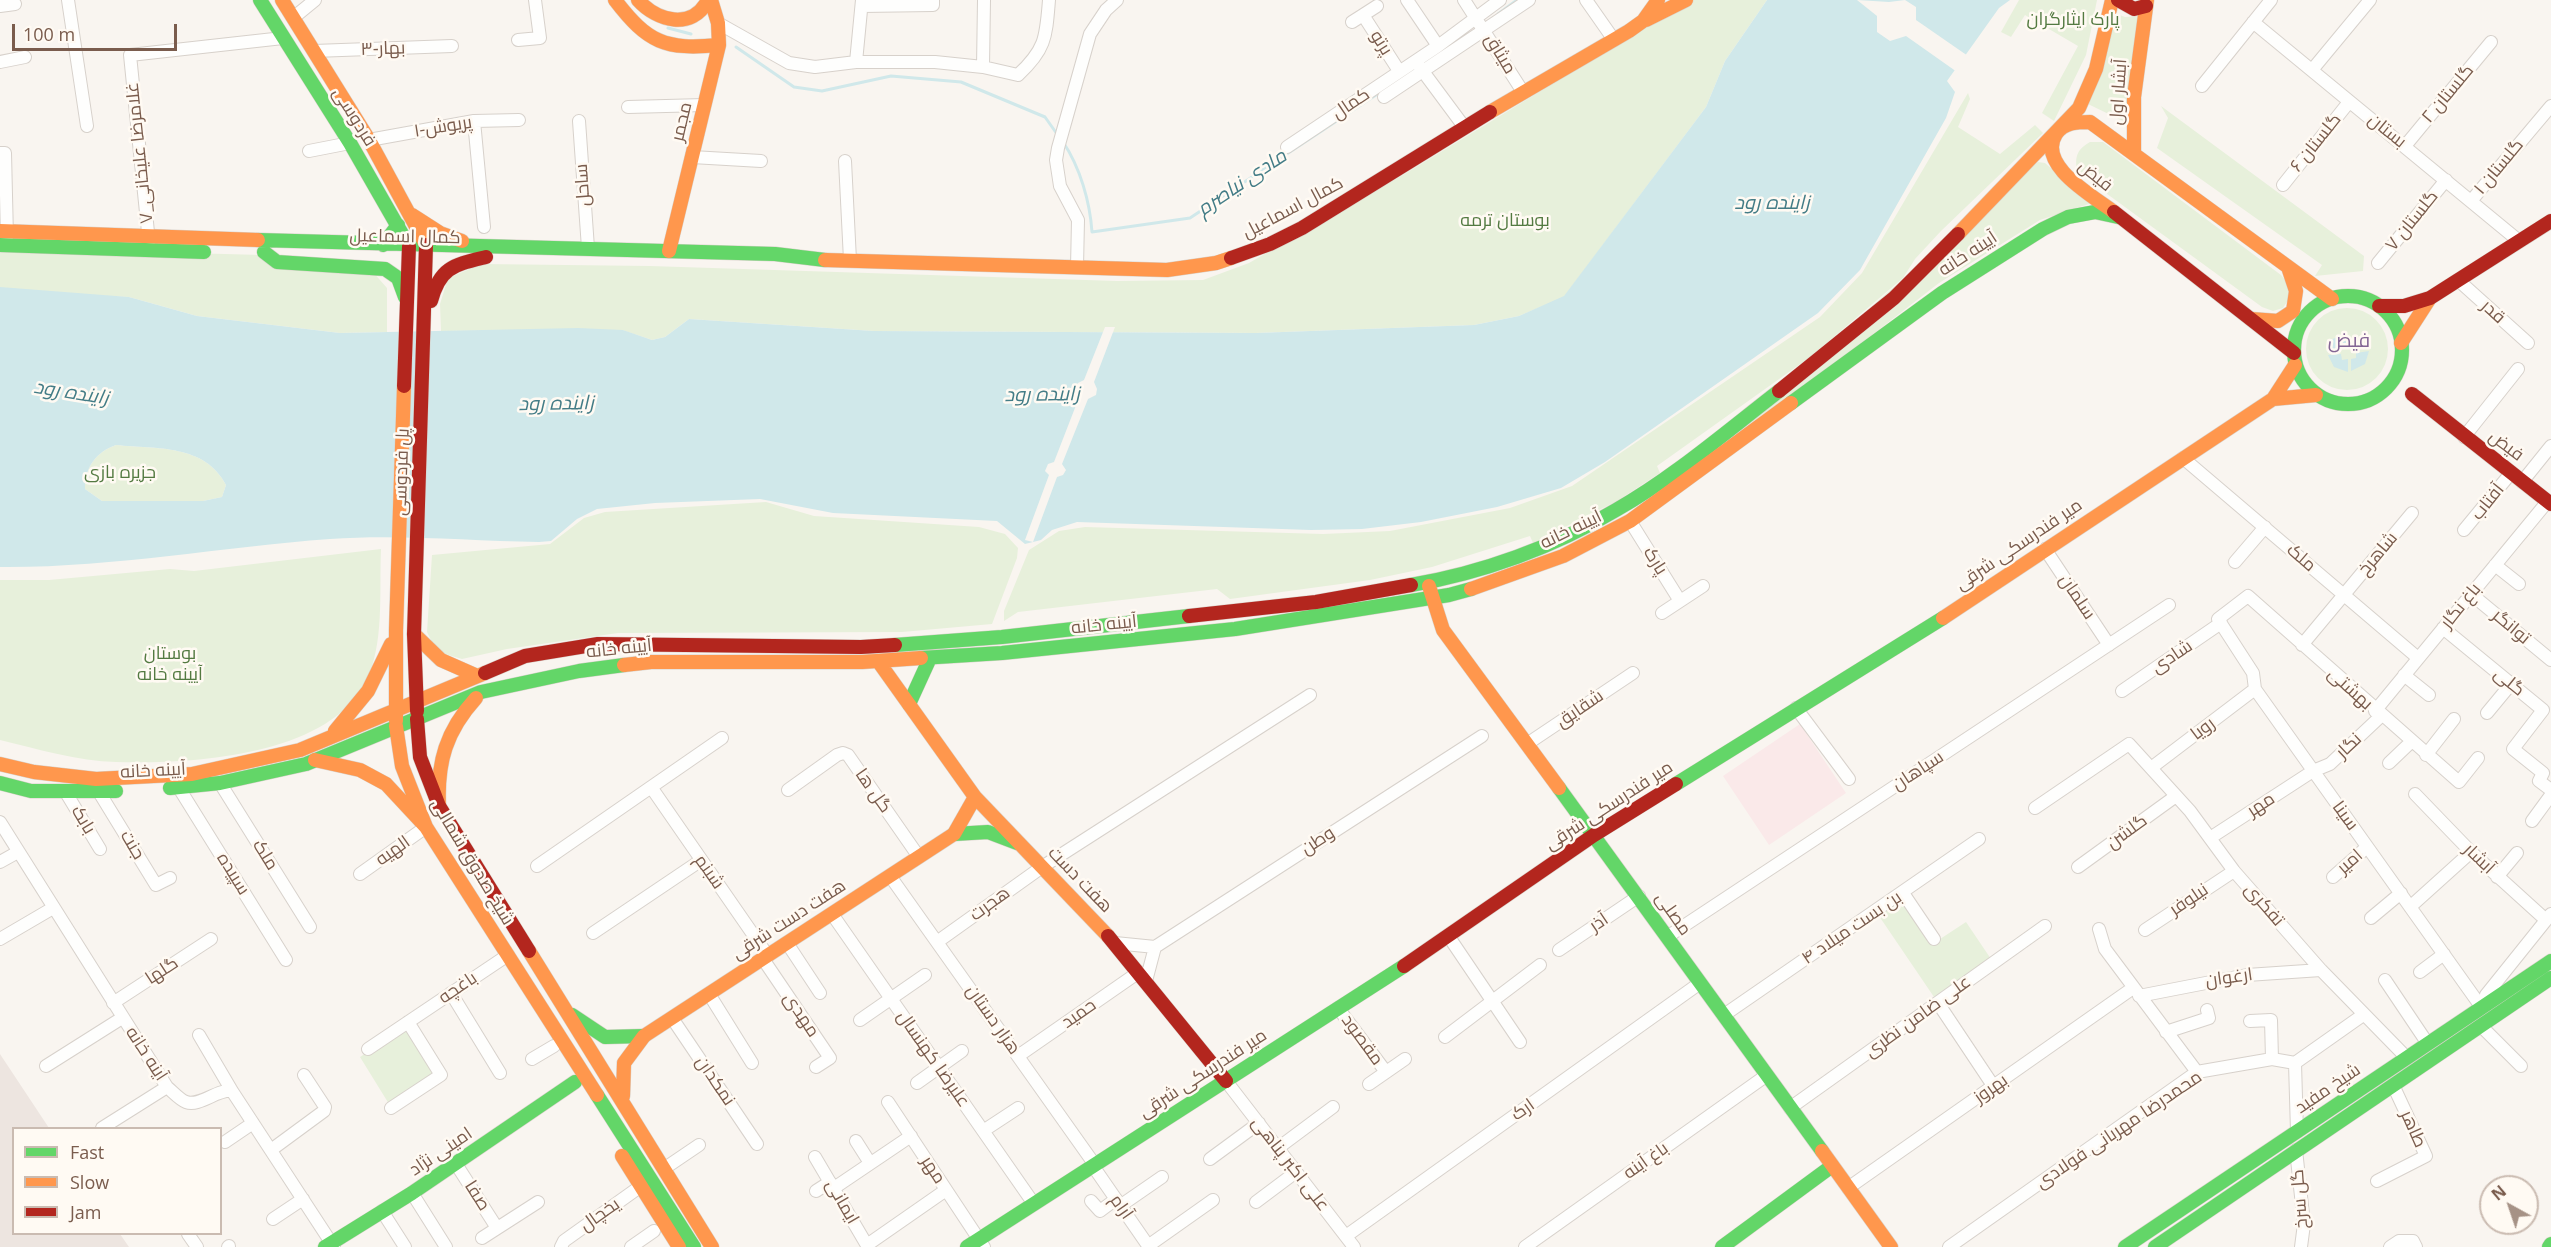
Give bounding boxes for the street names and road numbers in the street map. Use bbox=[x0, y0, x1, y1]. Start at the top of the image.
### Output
street label: پرتو bbox=[1365, 26, 1397, 60]
street label: میثاق bbox=[1480, 30, 1520, 78]
street label: ۳-بهار bbox=[360, 37, 406, 61]
street label: آبشار اول bbox=[2106, 58, 2132, 126]
street label: گلستان ۲ bbox=[2417, 60, 2479, 128]
street label: ۷_غلامرضا علیخانی bbox=[122, 81, 158, 225]
street label: فردوسی bbox=[327, 83, 381, 151]
street label: کمال bbox=[1328, 84, 1374, 124]
street label: مجمر bbox=[667, 100, 697, 144]
street label: گلستان ۶ bbox=[2286, 109, 2346, 177]
street label: بستان bbox=[2364, 109, 2410, 153]
street label: ۱-پریوش bbox=[412, 112, 474, 142]
street label: گلستان ۱ bbox=[2470, 135, 2528, 199]
street label: فیض bbox=[2073, 156, 2117, 196]
street label: ساحل bbox=[571, 163, 595, 207]
street label: کمال اسماعیل bbox=[1239, 172, 1347, 244]
street label: گلستان ۷ bbox=[2381, 186, 2443, 256]
street label: کمال اسماعیل bbox=[349, 225, 461, 249]
street label: آیینه خانه bbox=[1935, 227, 2001, 281]
street label: قدر bbox=[2476, 296, 2510, 328]
street label: فیض bbox=[2484, 426, 2528, 466]
street label: پل فردوسی bbox=[390, 428, 414, 516]
street label: آفتاب bbox=[2467, 479, 2509, 525]
street label: میر فندرسکی شرقی bbox=[1952, 495, 2086, 595]
street label: آیینه خانه bbox=[1537, 506, 1605, 554]
street label: شاهرخ bbox=[2354, 528, 2402, 580]
street label: ملک bbox=[2282, 539, 2320, 577]
street label: پارک bbox=[1638, 543, 1672, 579]
street label: سلمان bbox=[2054, 570, 2100, 624]
street label: باغ نگار bbox=[2436, 579, 2486, 633]
street label: توانگر bbox=[2488, 605, 2534, 649]
street label: آیینه خانه bbox=[1070, 611, 1138, 639]
street label: آیینه خانه bbox=[585, 635, 653, 663]
street label: شادی bbox=[2147, 635, 2197, 679]
street label: بهشتی bbox=[2323, 663, 2377, 715]
street label: گلی bbox=[2489, 663, 2529, 701]
street label: شقایق bbox=[1552, 685, 1608, 733]
street label: رویا bbox=[2187, 713, 2219, 745]
street label: نگار bbox=[2332, 729, 2366, 763]
street label: سپاهان bbox=[1888, 746, 1948, 796]
street label: میر فندرسکی شرقی bbox=[1541, 757, 1677, 855]
street label: آیینه خانه bbox=[120, 758, 186, 784]
street label: گل ها bbox=[850, 765, 896, 817]
street label: مهر bbox=[2243, 788, 2279, 822]
street label: شیخ صدوق شمالی bbox=[426, 795, 518, 929]
street label: سینا bbox=[2327, 797, 2363, 835]
street label: بابک bbox=[66, 802, 100, 838]
street label: گلشن bbox=[2102, 810, 2152, 854]
street label: وطن bbox=[1297, 822, 1339, 860]
street label: جنت bbox=[115, 827, 149, 863]
street label: الهیه bbox=[372, 831, 414, 871]
street label: ملک bbox=[247, 836, 283, 874]
street label: آبشار bbox=[2459, 839, 2499, 879]
street label: هفت دست bbox=[1043, 842, 1117, 918]
street label: امیر bbox=[2333, 845, 2367, 879]
street label: سپیده bbox=[212, 849, 254, 899]
street label: شبنم bbox=[689, 851, 729, 893]
street label: هفت دست شرقی bbox=[728, 875, 850, 965]
street label: نیلوفر bbox=[2165, 879, 2213, 921]
street label: تفکری bbox=[2240, 879, 2288, 931]
street label: هجرت bbox=[966, 882, 1014, 926]
street label: بن بست میلاد ۴ bbox=[1798, 887, 1906, 969]
street label: مصلی bbox=[1650, 888, 1696, 940]
street label: آذر bbox=[1585, 909, 1613, 937]
street label: گلها bbox=[141, 952, 183, 990]
street label: ارغوان bbox=[2204, 964, 2254, 992]
street label: باغچه bbox=[435, 967, 481, 1009]
street label: علی ضامن نظری bbox=[1861, 971, 1975, 1063]
street label: هزار دستان bbox=[961, 981, 1025, 1059]
street label: مهدی bbox=[778, 989, 824, 1041]
street label: حمید bbox=[1058, 995, 1100, 1033]
street label: علیرضا کهنسال bbox=[892, 1007, 974, 1111]
street label: مقصود bbox=[1336, 1010, 1388, 1070]
street label: آینه خانه bbox=[120, 1023, 172, 1085]
street label: میر فندرسکی شرقی bbox=[1135, 1025, 1271, 1123]
street label: نمکدان bbox=[691, 1052, 739, 1110]
street label: شیخ مفید bbox=[2291, 1059, 2365, 1119]
street label: محمدرضا مهربانی فولادی bbox=[2032, 1066, 2206, 1194]
street label: بهروز bbox=[1970, 1070, 2012, 1108]
street label: ارک bbox=[1507, 1094, 1539, 1126]
street label: طاهر bbox=[2395, 1107, 2431, 1151]
street label: علی اکبر پناهی bbox=[1246, 1112, 1334, 1216]
street label: امینی نژاد bbox=[405, 1123, 477, 1181]
street label: باغ آینه bbox=[1619, 1138, 1673, 1184]
street label: مهر bbox=[916, 1152, 950, 1188]
street label: گل سرخ bbox=[2287, 1168, 2313, 1230]
street label: ایمانی bbox=[821, 1176, 863, 1228]
street label: صفا bbox=[459, 1177, 495, 1215]
street label: آرام bbox=[1105, 1190, 1137, 1224]
street label: یخچال bbox=[576, 1194, 624, 1236]

